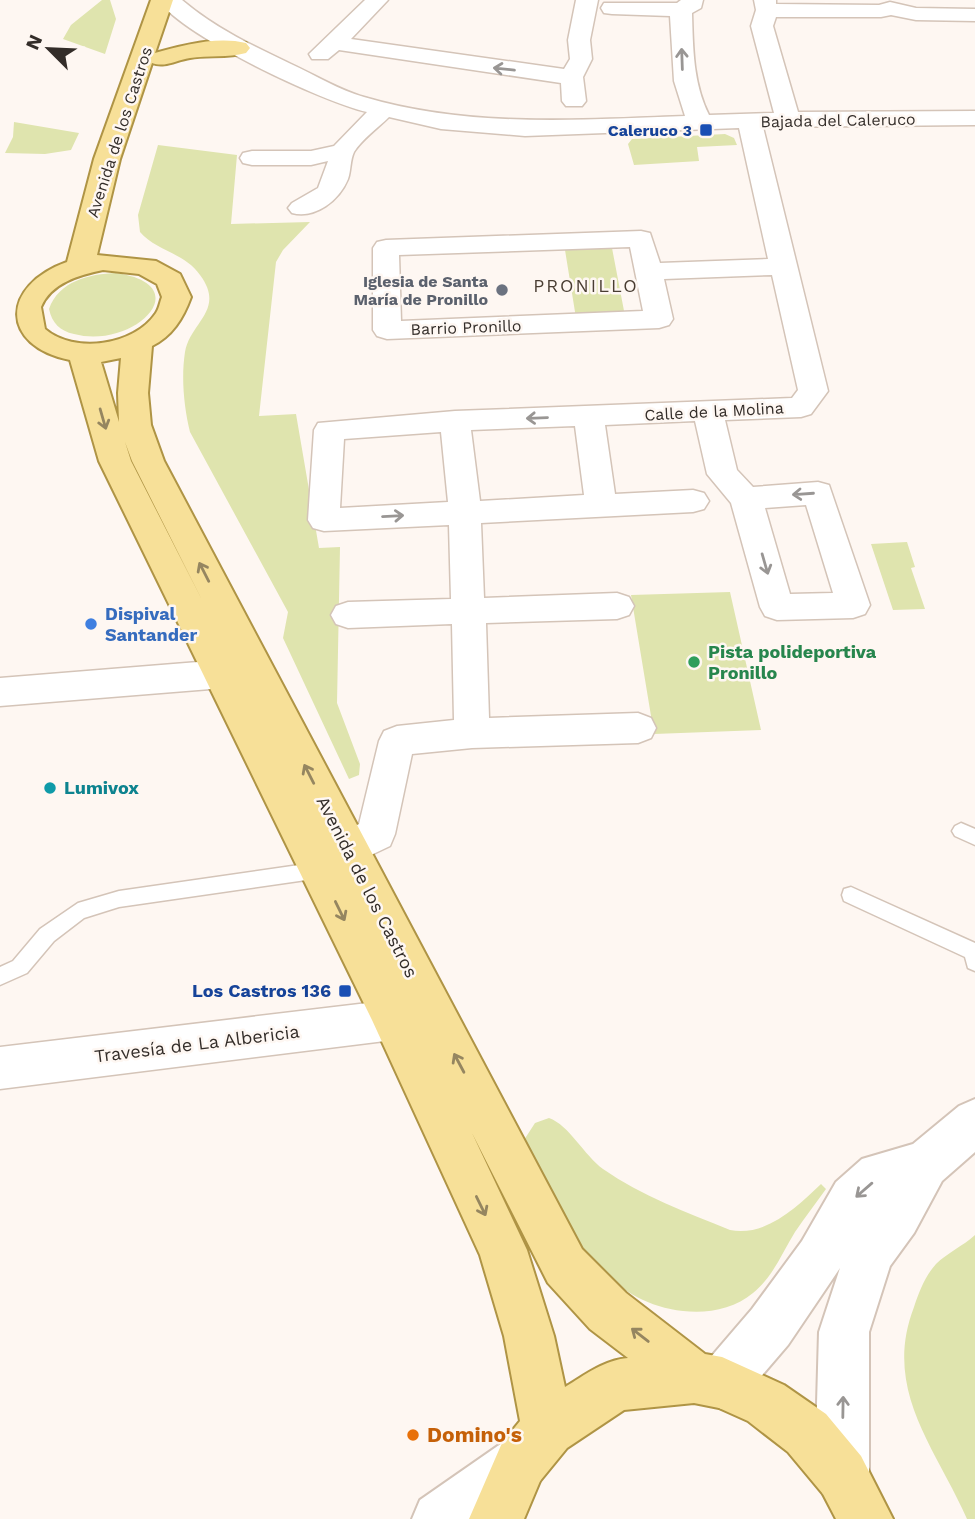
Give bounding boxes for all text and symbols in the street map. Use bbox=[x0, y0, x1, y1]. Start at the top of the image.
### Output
north arrow bbox=[14, 14, 84, 84]
text: N bbox=[21, 31, 47, 53]
street label: Avenida de los Castros bbox=[83, 44, 156, 220]
one-way arrow bbox=[675, 48, 689, 71]
one-way arrow bbox=[493, 63, 516, 76]
street label: Bajada del Caleruco bbox=[760, 110, 916, 131]
place label: Caleruco 3 bbox=[608, 121, 692, 140]
marker: Caleruco 3 bbox=[698, 122, 714, 138]
place label: Iglesia de Santa María de Pronillo bbox=[353, 272, 489, 309]
district label: PRONILLO bbox=[533, 275, 639, 296]
marker: Iglesia de Santa María de Pronillo bbox=[494, 282, 510, 298]
street label: Barrio Pronillo bbox=[410, 316, 522, 339]
street label: Calle de la Molina bbox=[644, 398, 784, 425]
one-way arrow bbox=[98, 407, 111, 429]
one-way arrow bbox=[526, 412, 549, 425]
one-way arrow bbox=[792, 488, 815, 501]
one-way arrow bbox=[381, 509, 403, 522]
one-way arrow bbox=[759, 553, 772, 575]
one-way arrow bbox=[197, 562, 211, 583]
place label: Dispival Santander bbox=[105, 603, 197, 645]
marker: Dispival Santander bbox=[83, 616, 99, 632]
place label: Pista polideportiva Pronillo bbox=[708, 641, 877, 683]
marker: Pista polideportiva Pronillo bbox=[686, 654, 702, 670]
one-way arrow bbox=[301, 764, 315, 785]
place label: Lumivox bbox=[64, 777, 139, 798]
marker: Lumivox bbox=[42, 780, 58, 796]
street label: Avenida de los Castros bbox=[313, 793, 422, 981]
one-way arrow bbox=[333, 900, 347, 921]
place label: Los Castros 136 bbox=[192, 980, 331, 1001]
marker: Los Castros 136 bbox=[337, 983, 353, 999]
street label: Travesía de La Albericia bbox=[93, 1020, 301, 1067]
one-way arrow bbox=[452, 1053, 466, 1074]
one-way arrow bbox=[855, 1182, 873, 1198]
one-way arrow bbox=[475, 1195, 489, 1216]
one-way arrow bbox=[632, 1328, 650, 1343]
one-way arrow bbox=[837, 1395, 850, 1418]
place label: Domino's bbox=[427, 1422, 522, 1447]
marker: Domino's bbox=[405, 1427, 421, 1443]

